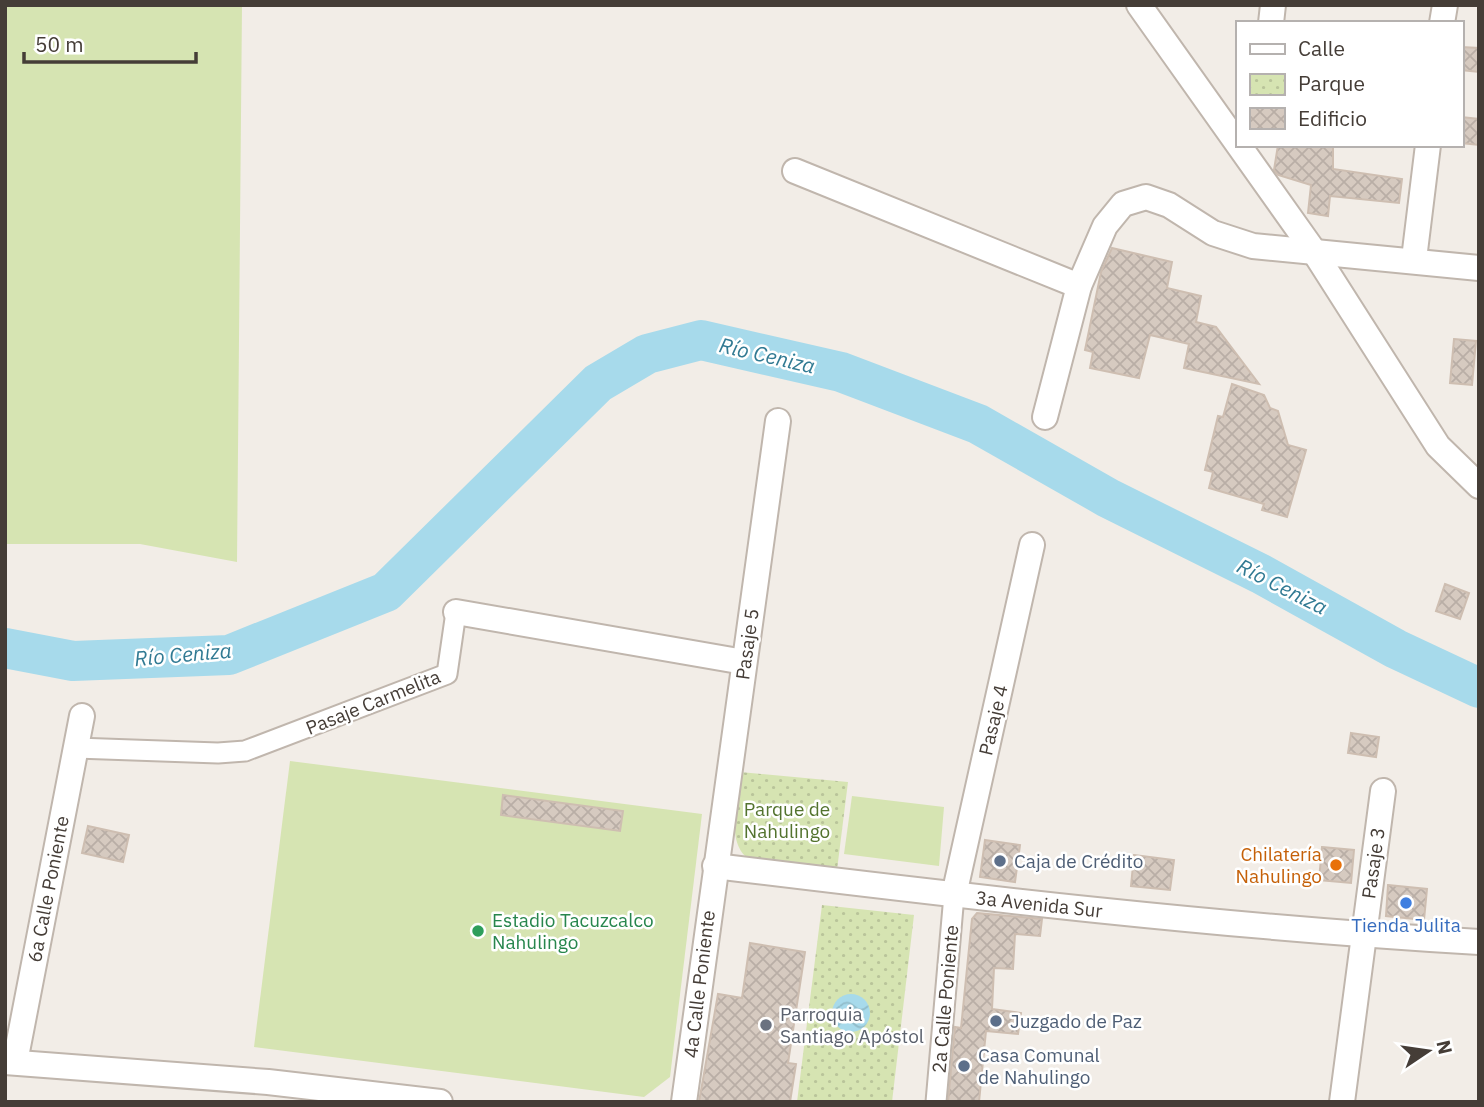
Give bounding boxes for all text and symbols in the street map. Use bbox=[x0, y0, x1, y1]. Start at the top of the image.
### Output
scale bar bbox=[24, 21, 196, 65]
legend bbox=[1236, 21, 1463, 147]
text: 50 m bbox=[35, 30, 84, 58]
text: Calle bbox=[1298, 34, 1345, 62]
text: Parque bbox=[1298, 69, 1365, 97]
text: Edificio bbox=[1298, 104, 1367, 132]
water label: Río Ceniza bbox=[717, 330, 818, 380]
water label: Río Ceniza bbox=[1233, 551, 1332, 621]
street label: Pasaje 5 bbox=[730, 607, 764, 681]
water label: Río Ceniza bbox=[133, 636, 233, 672]
street label: Pasaje Carmelita bbox=[302, 664, 444, 740]
street label: Pasaje 4 bbox=[973, 682, 1013, 758]
park label: Parque de Nahulingo bbox=[744, 797, 830, 843]
street label: 6a Calle Poniente bbox=[22, 814, 74, 964]
street label: Pasaje 3 bbox=[1356, 826, 1390, 900]
place label: Chilatería Nahulingo bbox=[1236, 842, 1322, 888]
place label: Caja de Crédito bbox=[1014, 849, 1143, 873]
marker: Caja de Crédito bbox=[992, 853, 1008, 869]
marker: Chilatería Nahulingo bbox=[1328, 857, 1344, 873]
street label: 3a Avenida Sur bbox=[974, 885, 1104, 923]
marker: Tienda Julita bbox=[1398, 895, 1414, 911]
place label: Estadio Tacuzcalco Nahulingo bbox=[492, 908, 654, 954]
street label: 4a Calle Poniente bbox=[678, 909, 720, 1059]
place label: Tienda Julita bbox=[1351, 913, 1461, 937]
marker: Estadio Tacuzcalco Nahulingo bbox=[470, 923, 486, 939]
street label: 2a Calle Poniente bbox=[927, 924, 963, 1074]
place label: Parroquia Santiago Apóstol bbox=[780, 1002, 924, 1048]
place label: Juzgado de Paz bbox=[1010, 1009, 1142, 1033]
marker: Juzgado de Paz bbox=[988, 1013, 1004, 1029]
north arrow bbox=[1393, 1016, 1463, 1086]
marker: Parroquia Santiago Apóstol bbox=[758, 1017, 774, 1033]
text: N bbox=[1431, 1038, 1458, 1057]
place label: Casa Comunal de Nahulingo bbox=[978, 1043, 1100, 1089]
marker: Casa Comunal de Nahulingo bbox=[956, 1058, 972, 1074]

